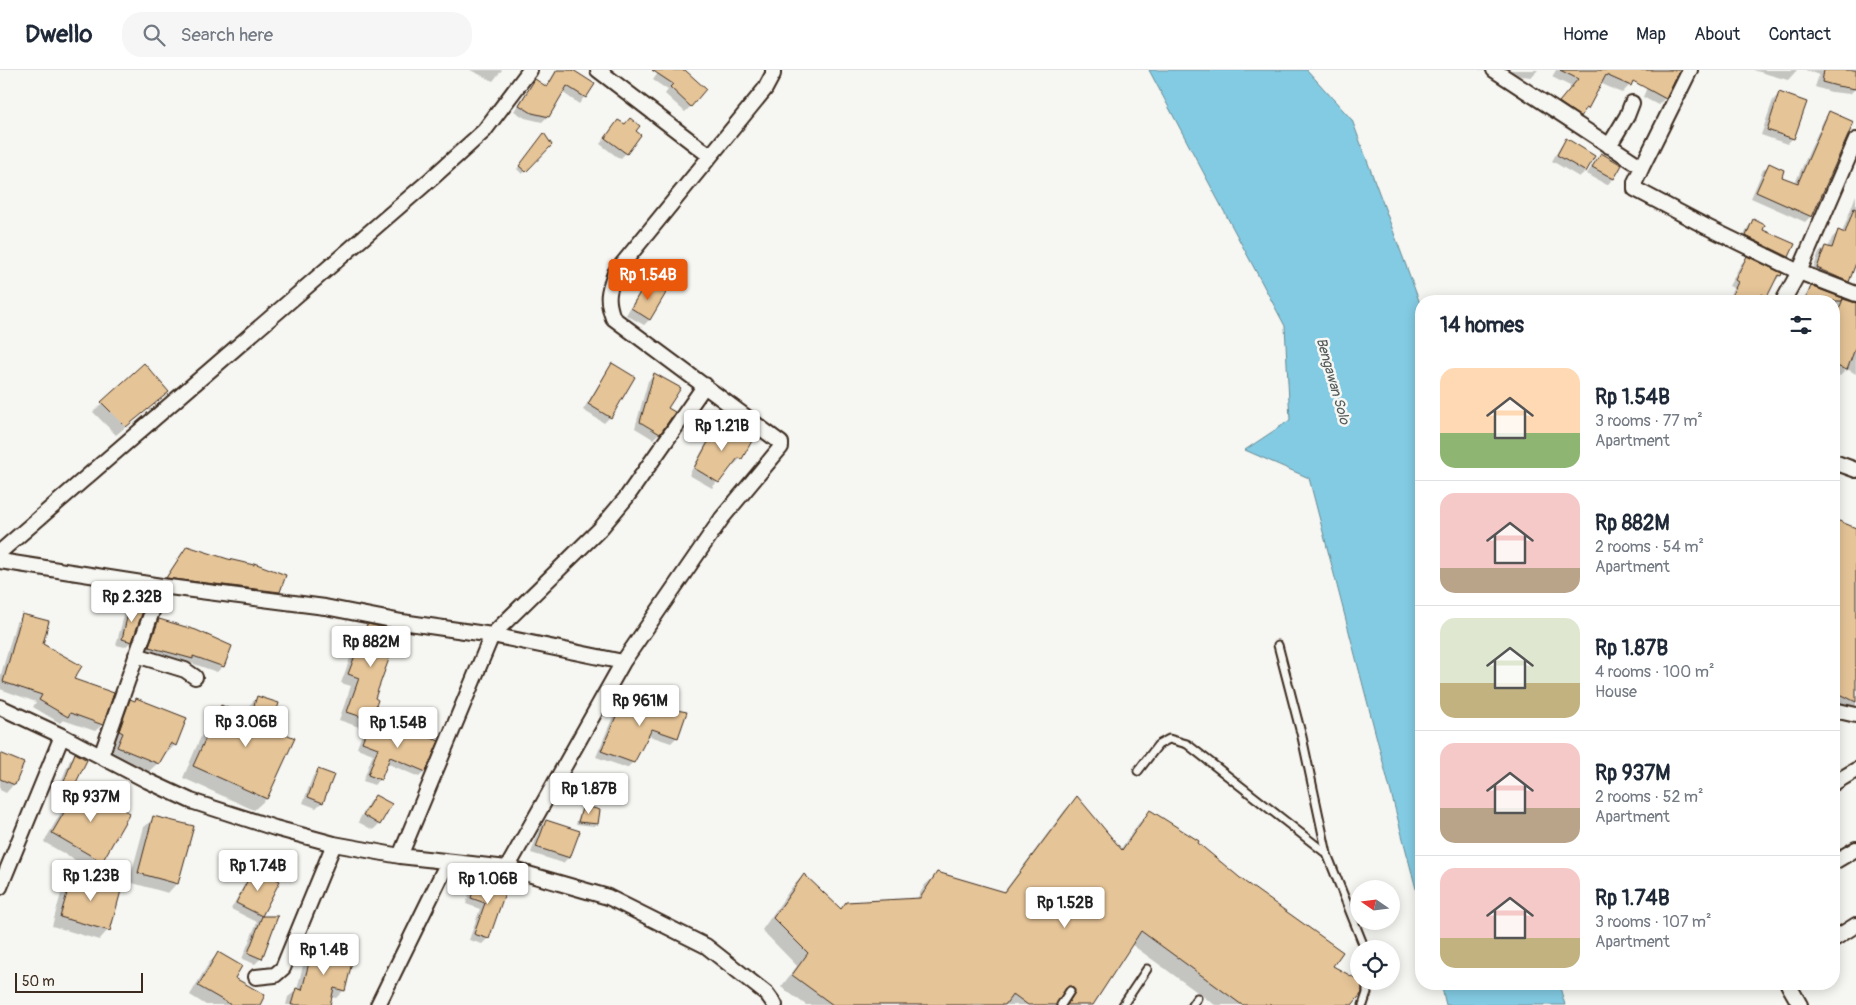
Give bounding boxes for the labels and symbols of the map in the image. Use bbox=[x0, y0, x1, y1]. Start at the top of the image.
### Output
pin: Rp 1.54B bbox=[596, 258, 700, 301]
water label: Bengawan Solo bbox=[1313, 336, 1354, 428]
pin: Rp 1.21B bbox=[670, 410, 774, 452]
pin: Rp 2.32B bbox=[80, 580, 184, 623]
pin: Rp 882M bbox=[325, 626, 417, 668]
pin: Rp 961M bbox=[594, 684, 686, 727]
pin: Rp 3.06B bbox=[194, 706, 298, 748]
pin: Rp 1.54B bbox=[346, 706, 450, 749]
pin: Rp 1.87B bbox=[537, 772, 641, 815]
pin: Rp 937M bbox=[45, 780, 137, 823]
pin: Rp 1.74B bbox=[206, 850, 310, 892]
pin: Rp 1.23B bbox=[39, 860, 143, 902]
pin: Rp 1.06B bbox=[436, 862, 540, 905]
north arrow bbox=[1350, 880, 1400, 930]
pin: Rp 1.52B bbox=[1013, 886, 1117, 929]
pin: Rp 1.4B bbox=[278, 934, 370, 976]
scale bar bbox=[15, 970, 142, 993]

